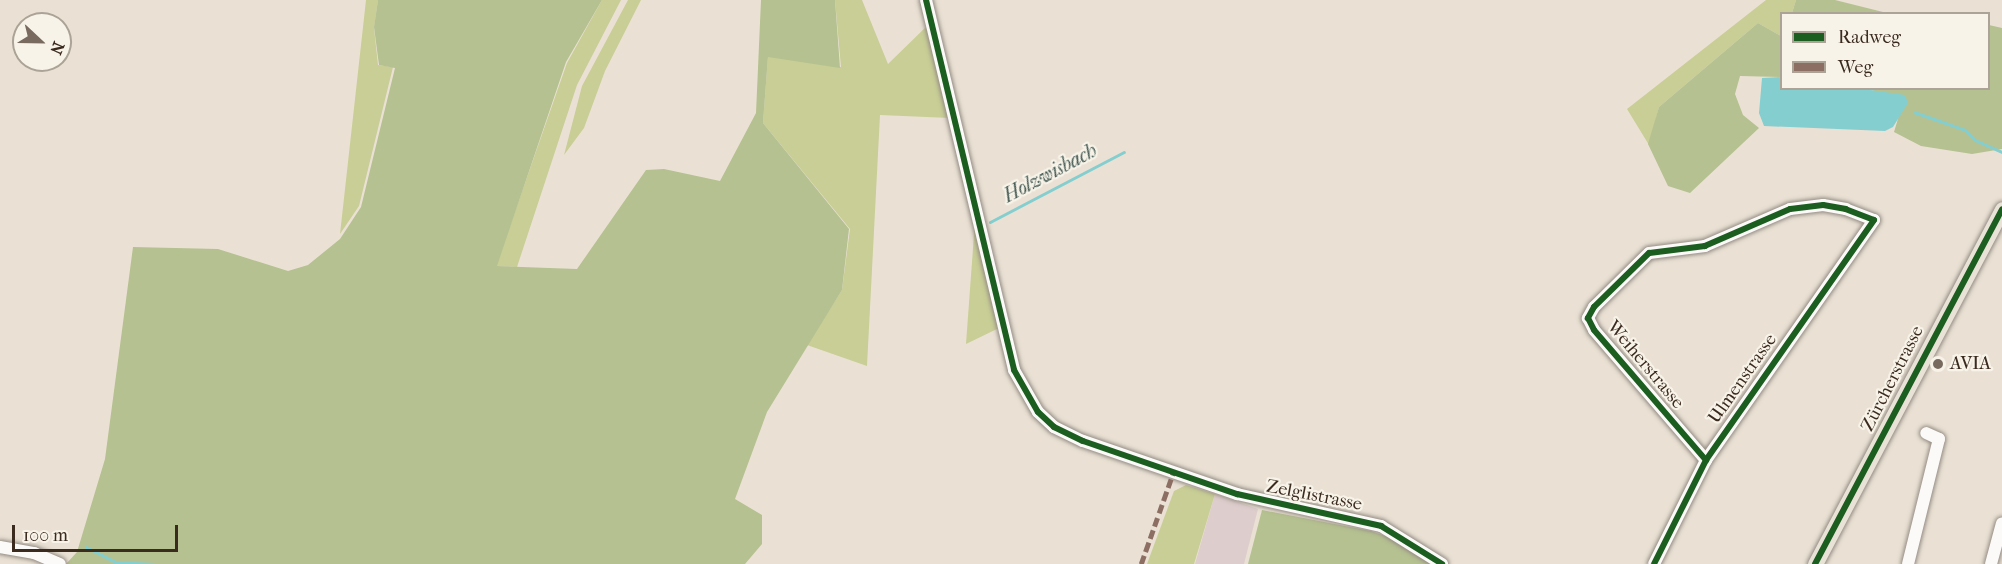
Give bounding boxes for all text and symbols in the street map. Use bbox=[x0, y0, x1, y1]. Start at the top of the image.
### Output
north arrow bbox=[12, 12, 72, 72]
legend bbox=[1780, 12, 1990, 90]
text: Radweg bbox=[1838, 27, 1901, 48]
text: N bbox=[46, 39, 68, 57]
text: Weg bbox=[1838, 57, 1873, 78]
water label: Holzwisbach bbox=[999, 138, 1101, 208]
street label: Weiherstrasse bbox=[1602, 316, 1688, 414]
street label: Zürcherstrasse bbox=[1857, 323, 1929, 435]
street label: Ulmenstrasse bbox=[1704, 330, 1782, 428]
place label: AVIA bbox=[1950, 353, 1991, 375]
marker: AVIA bbox=[1931, 357, 1945, 371]
street label: Zelglistrasse bbox=[1264, 476, 1364, 516]
scale bar bbox=[15, 513, 182, 551]
text: 100 m bbox=[23, 525, 68, 546]

